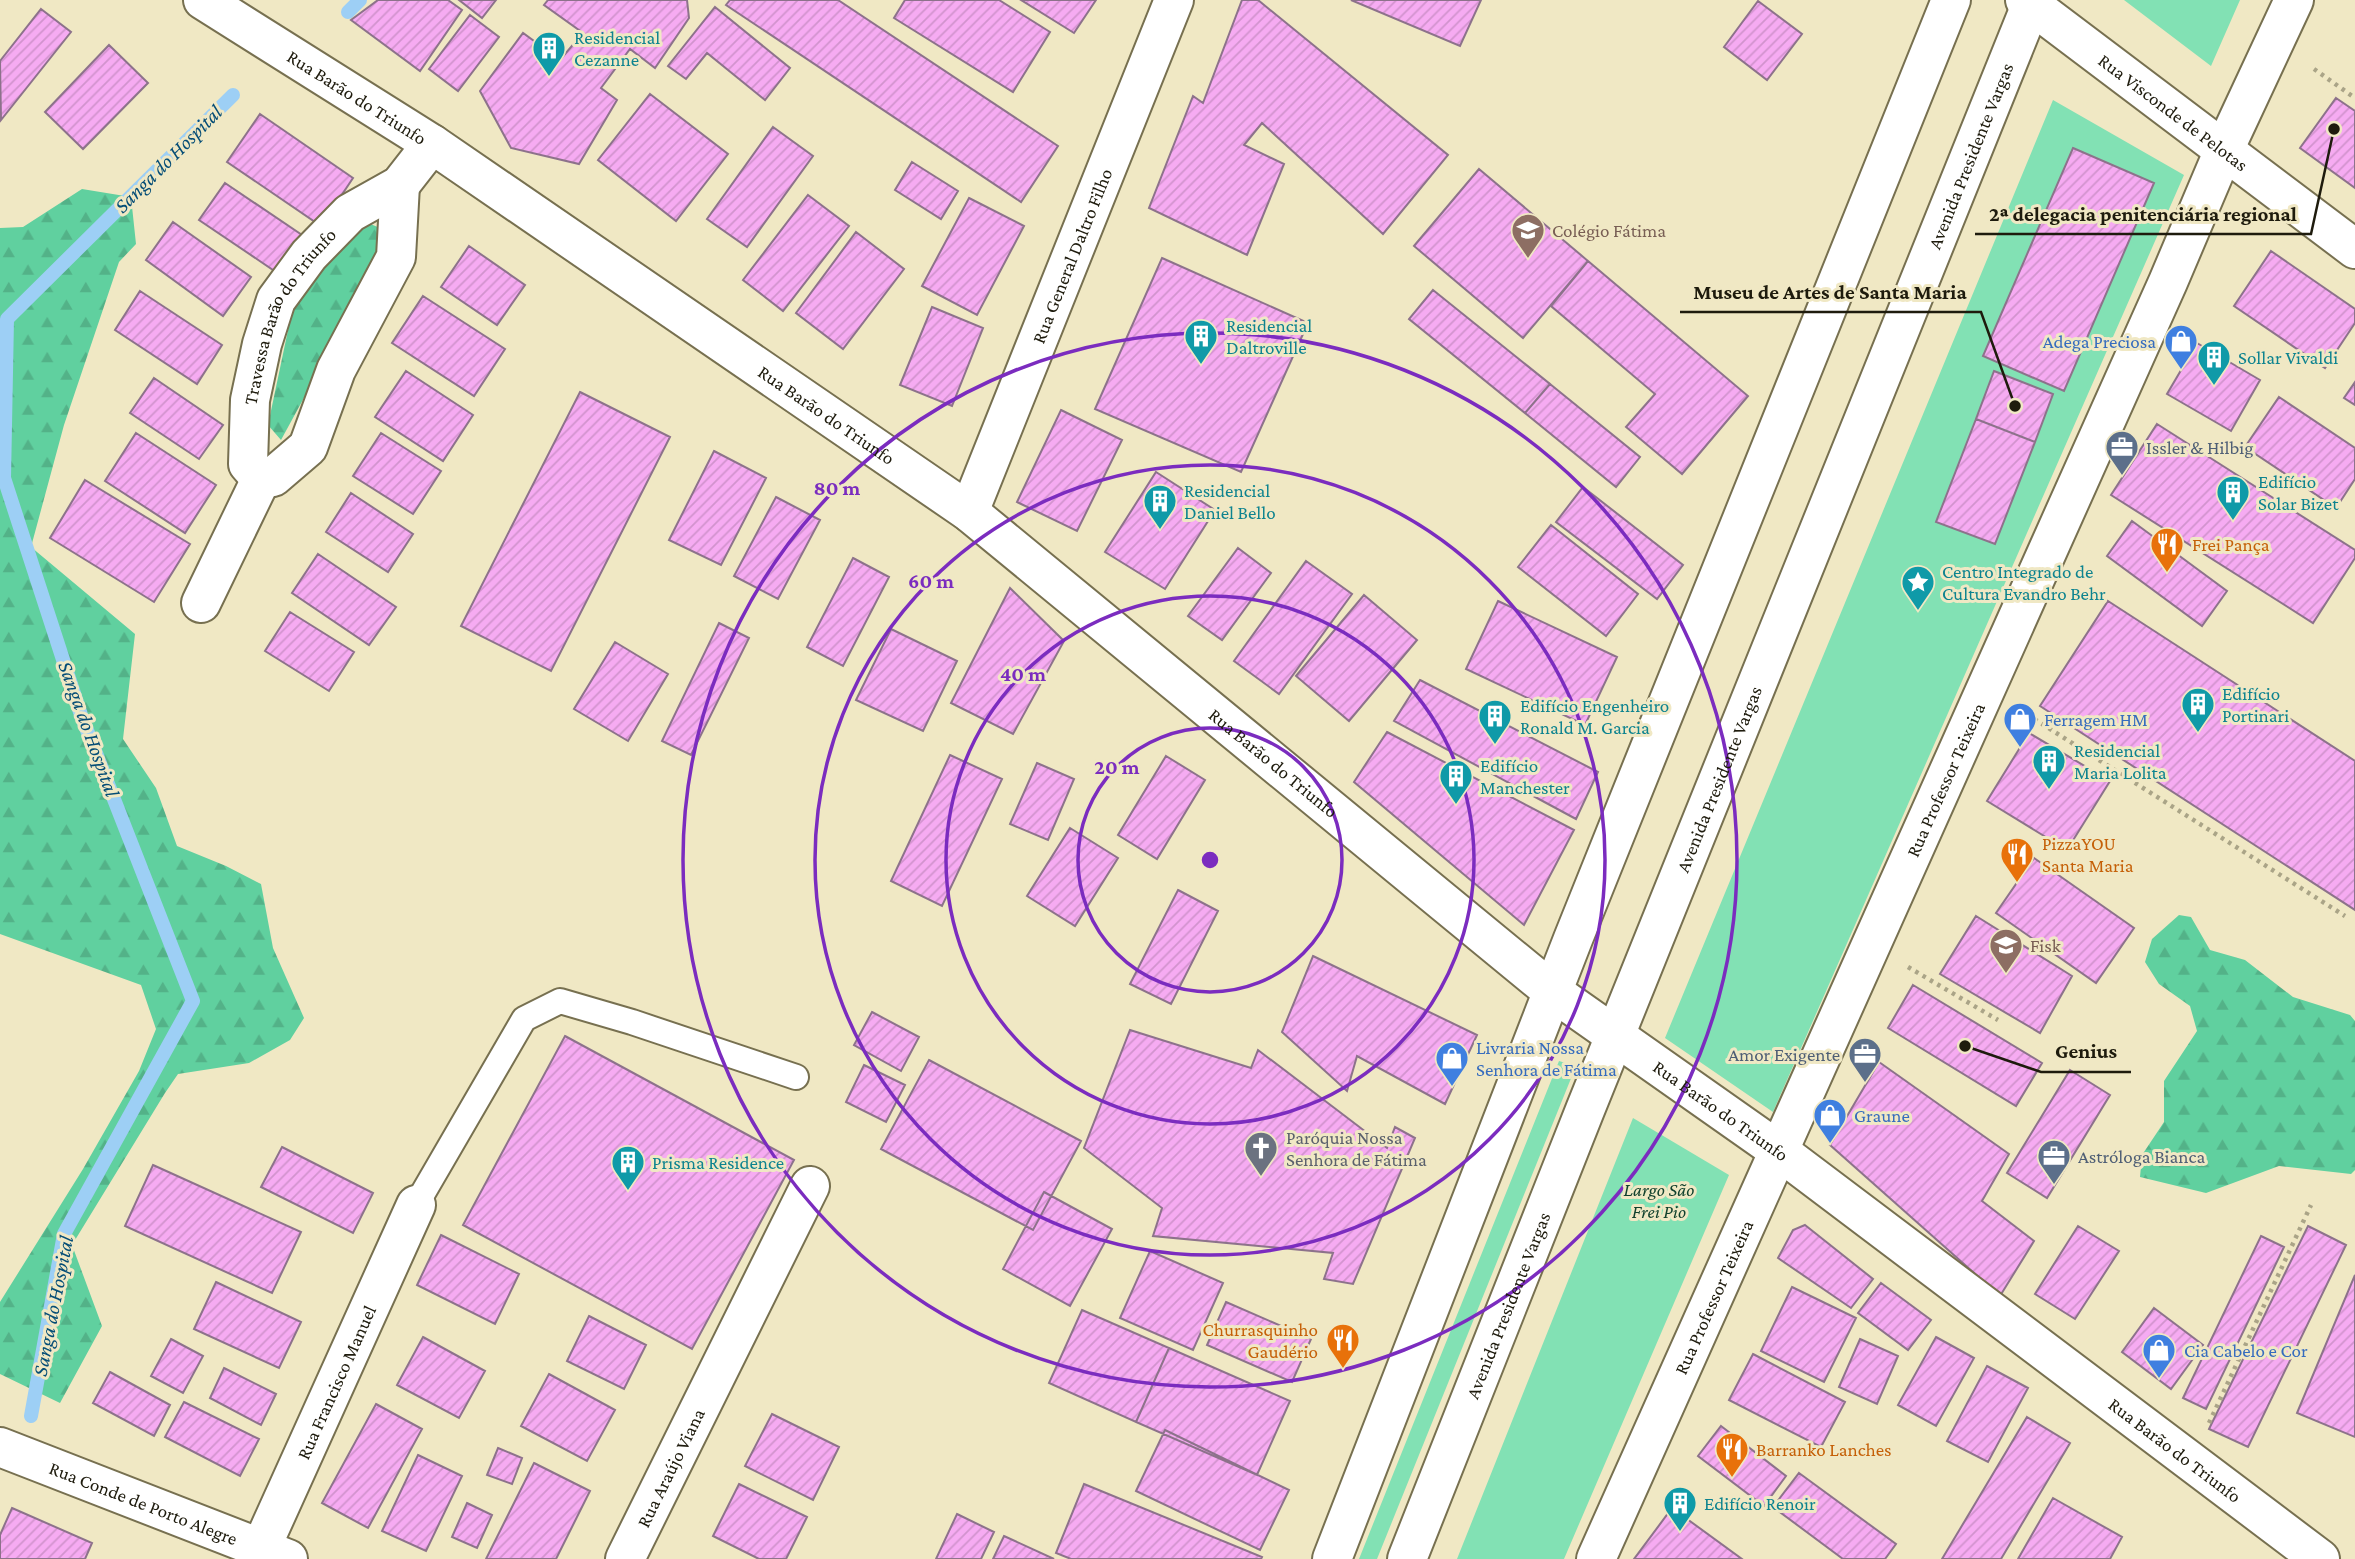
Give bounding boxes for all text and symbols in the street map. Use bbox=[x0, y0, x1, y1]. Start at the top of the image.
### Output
place label: Residencial Cezanne bbox=[574, 27, 660, 70]
building icon: Residencial Cezanne bbox=[530, 29, 568, 78]
street label: Rua Barão do Triunfo bbox=[284, 45, 431, 148]
street label: Rua Visconde de Pelotas bbox=[2095, 49, 2252, 175]
street label: Avenida Presidente Vargas bbox=[1923, 60, 2017, 252]
water label: Sanga do Hospital bbox=[109, 100, 227, 218]
street label: Rua General Daltro Filho bbox=[1027, 165, 1116, 346]
callout: 2ª delegacia penitenciária regional bbox=[1975, 192, 2311, 234]
text: 2ª delegacia penitenciária regional bbox=[1989, 202, 2297, 226]
school or university icon: Colégio Fátima bbox=[1509, 211, 1547, 260]
place label: Colégio Fátima bbox=[1552, 220, 1666, 241]
street label: Travessa Barão do Triunfo bbox=[239, 224, 340, 407]
callout: Museu de Artes de Santa Maria bbox=[1680, 270, 1981, 312]
text: Museu de Artes de Santa Maria bbox=[1693, 280, 1967, 304]
place label: Residencial Daltroville bbox=[1226, 315, 1312, 358]
building icon: Residencial Daltroville bbox=[1182, 317, 1220, 366]
shop icon: Adega Preciosa bbox=[2162, 322, 2200, 371]
place label: Adega Preciosa bbox=[2043, 331, 2156, 352]
building icon: Sollar Vivaldi bbox=[2195, 338, 2233, 387]
place label: Sollar Vivaldi bbox=[2238, 347, 2338, 368]
street label: Rua Barão do Triunfo bbox=[755, 360, 899, 469]
office icon: Issler & Hilbig bbox=[2103, 428, 2141, 477]
place label: Issler & Hilbig bbox=[2146, 437, 2253, 458]
place label: Edifício Solar Bizet bbox=[2258, 471, 2339, 514]
building icon: Edifício Solar Bizet bbox=[2214, 473, 2252, 522]
text: 80 m bbox=[814, 476, 861, 500]
place label: Residencial Daniel Bello bbox=[1184, 480, 1276, 523]
building icon: Residencial Daniel Bello bbox=[1141, 482, 1179, 531]
restaurant icon: Frei Pança bbox=[2148, 525, 2186, 574]
place label: Frei Pança bbox=[2192, 534, 2270, 555]
place label: Centro Integrado de Cultura Evandro Behr bbox=[1942, 561, 2106, 604]
place icon: Centro Integrado de Cultura Evandro Behr bbox=[1899, 563, 1937, 612]
text: 60 m bbox=[908, 569, 954, 593]
water label: Sanga do Hospital bbox=[53, 658, 125, 801]
text: 40 m bbox=[1000, 662, 1046, 686]
street label: Avenida Presidente Vargas bbox=[1672, 683, 1766, 875]
place label: Edifício Portinari bbox=[2222, 683, 2289, 726]
building icon: Edifício Portinari bbox=[2179, 685, 2217, 734]
place label: Edifício Engenheiro Ronald M. Garcia bbox=[1520, 695, 1669, 738]
building icon: Edifício Engenheiro Ronald M. Garcia bbox=[1476, 697, 1514, 746]
street label: Rua Professor Teixeira bbox=[1901, 699, 1989, 860]
shop icon: Ferragem HM bbox=[2001, 700, 2039, 749]
street label: Rua Barão do Triunfo bbox=[1205, 703, 1342, 822]
place label: Ferragem HM bbox=[2044, 709, 2148, 730]
place label: Residencial Maria Lolita bbox=[2074, 740, 2167, 783]
building icon: Residencial Maria Lolita bbox=[2030, 742, 2068, 791]
text: 20 m bbox=[1094, 755, 1140, 779]
place label: Edifício Manchester bbox=[1480, 755, 1570, 798]
building icon: Edifício Manchester bbox=[1437, 757, 1475, 806]
place label: PizzaYOU Santa Maria bbox=[2042, 833, 2134, 876]
restaurant icon: PizzaYOU Santa Maria bbox=[1998, 835, 2036, 884]
centre of rings bbox=[1198, 848, 1222, 872]
school or university icon: Fisk bbox=[1987, 926, 2025, 975]
place label: Fisk bbox=[2030, 935, 2062, 956]
callout: Genius bbox=[2041, 1030, 2131, 1072]
office icon: Amor Exigente bbox=[1846, 1035, 1884, 1084]
place label: Livraria Nossa Senhora de Fátima bbox=[1476, 1037, 1617, 1080]
shop icon: Livraria Nossa Senhora de Fátima bbox=[1433, 1039, 1471, 1088]
text: Genius bbox=[2055, 1039, 2117, 1063]
place label: Amor Exigente bbox=[1728, 1044, 1840, 1065]
street label: Rua Barão do Triunfo bbox=[1649, 1056, 1793, 1165]
shop icon: Graune bbox=[1811, 1096, 1849, 1145]
place label: Graune bbox=[1854, 1105, 1910, 1126]
place label: Paróquia Nossa Senhora de Fátima bbox=[1286, 1127, 1427, 1170]
church icon: Paróquia Nossa Senhora de Fátima bbox=[1242, 1129, 1280, 1178]
office icon: Astróloga Bianca bbox=[2035, 1137, 2073, 1186]
building icon: Prisma Residence bbox=[609, 1143, 647, 1192]
place label: Astróloga Bianca bbox=[2078, 1146, 2205, 1167]
place label: Prisma Residence bbox=[652, 1152, 784, 1173]
park label: Largo São Frei Pio bbox=[1624, 1179, 1694, 1222]
street label: Avenida Presidente Vargas bbox=[1461, 1209, 1554, 1402]
street label: Rua Professor Teixeira bbox=[1670, 1217, 1757, 1377]
water label: Sanga do Hospital bbox=[28, 1233, 79, 1378]
street label: Rua Francisco Manuel bbox=[292, 1302, 380, 1463]
place label: Churrasquinho Gaudério bbox=[1203, 1319, 1318, 1362]
restaurant icon: Churrasquinho Gaudério bbox=[1324, 1321, 1362, 1370]
shop icon: Cia Cabelo e Cor bbox=[2140, 1331, 2178, 1380]
place label: Cia Cabelo e Cor bbox=[2184, 1340, 2308, 1361]
street label: Rua Barão do Triunfo bbox=[2105, 1393, 2246, 1506]
street label: Rua Araújo Viana bbox=[632, 1405, 709, 1530]
restaurant icon: Barranko Lanches bbox=[1713, 1430, 1751, 1479]
place label: Barranko Lanches bbox=[1756, 1439, 1892, 1460]
street label: Rua Conde de Porto Alegre bbox=[47, 1457, 241, 1549]
building icon: Edifício Renoir bbox=[1661, 1484, 1699, 1533]
place label: Edifício Renoir bbox=[1704, 1493, 1816, 1514]

